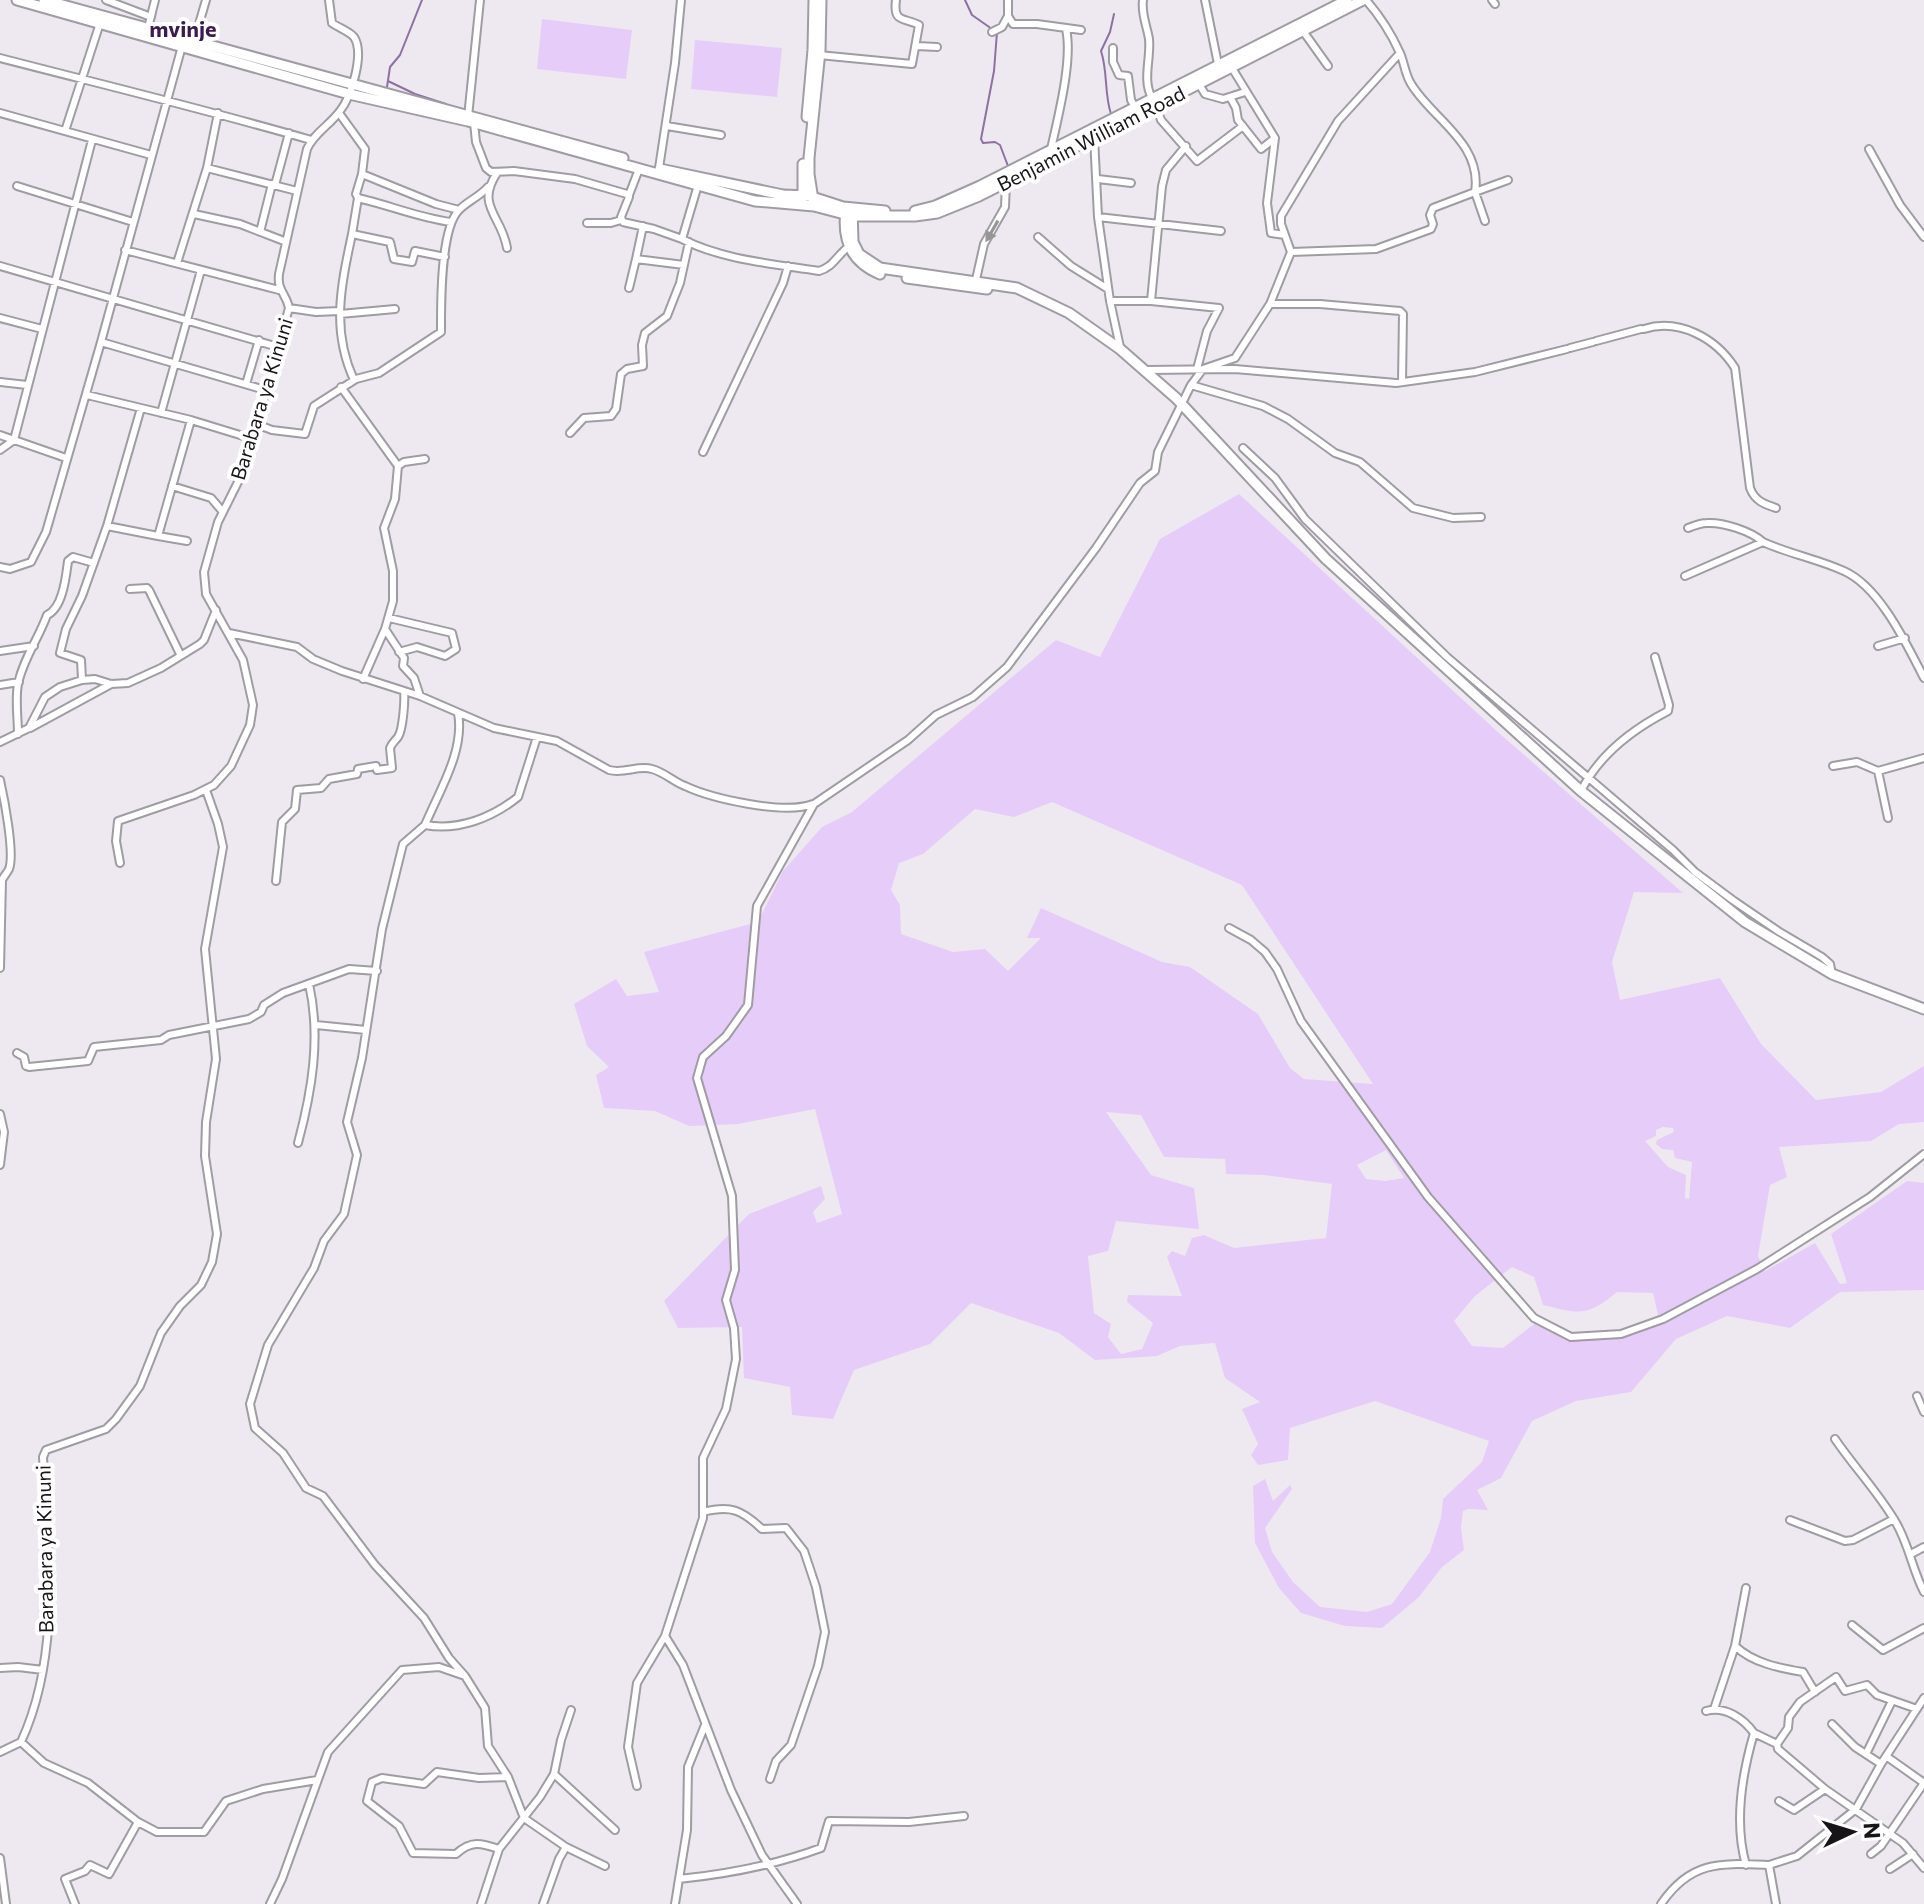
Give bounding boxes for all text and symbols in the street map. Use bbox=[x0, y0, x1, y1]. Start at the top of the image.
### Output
district label: mvinje bbox=[149, 15, 217, 42]
street label: Benjamin William Road bbox=[993, 80, 1189, 196]
one-way arrow bbox=[985, 220, 999, 242]
street label: Barabara ya Kinuni bbox=[225, 315, 297, 483]
street label: Barabara ya Kinuni bbox=[31, 1465, 57, 1633]
north arrow bbox=[1812, 1792, 1892, 1872]
text: N bbox=[1858, 1821, 1886, 1840]

